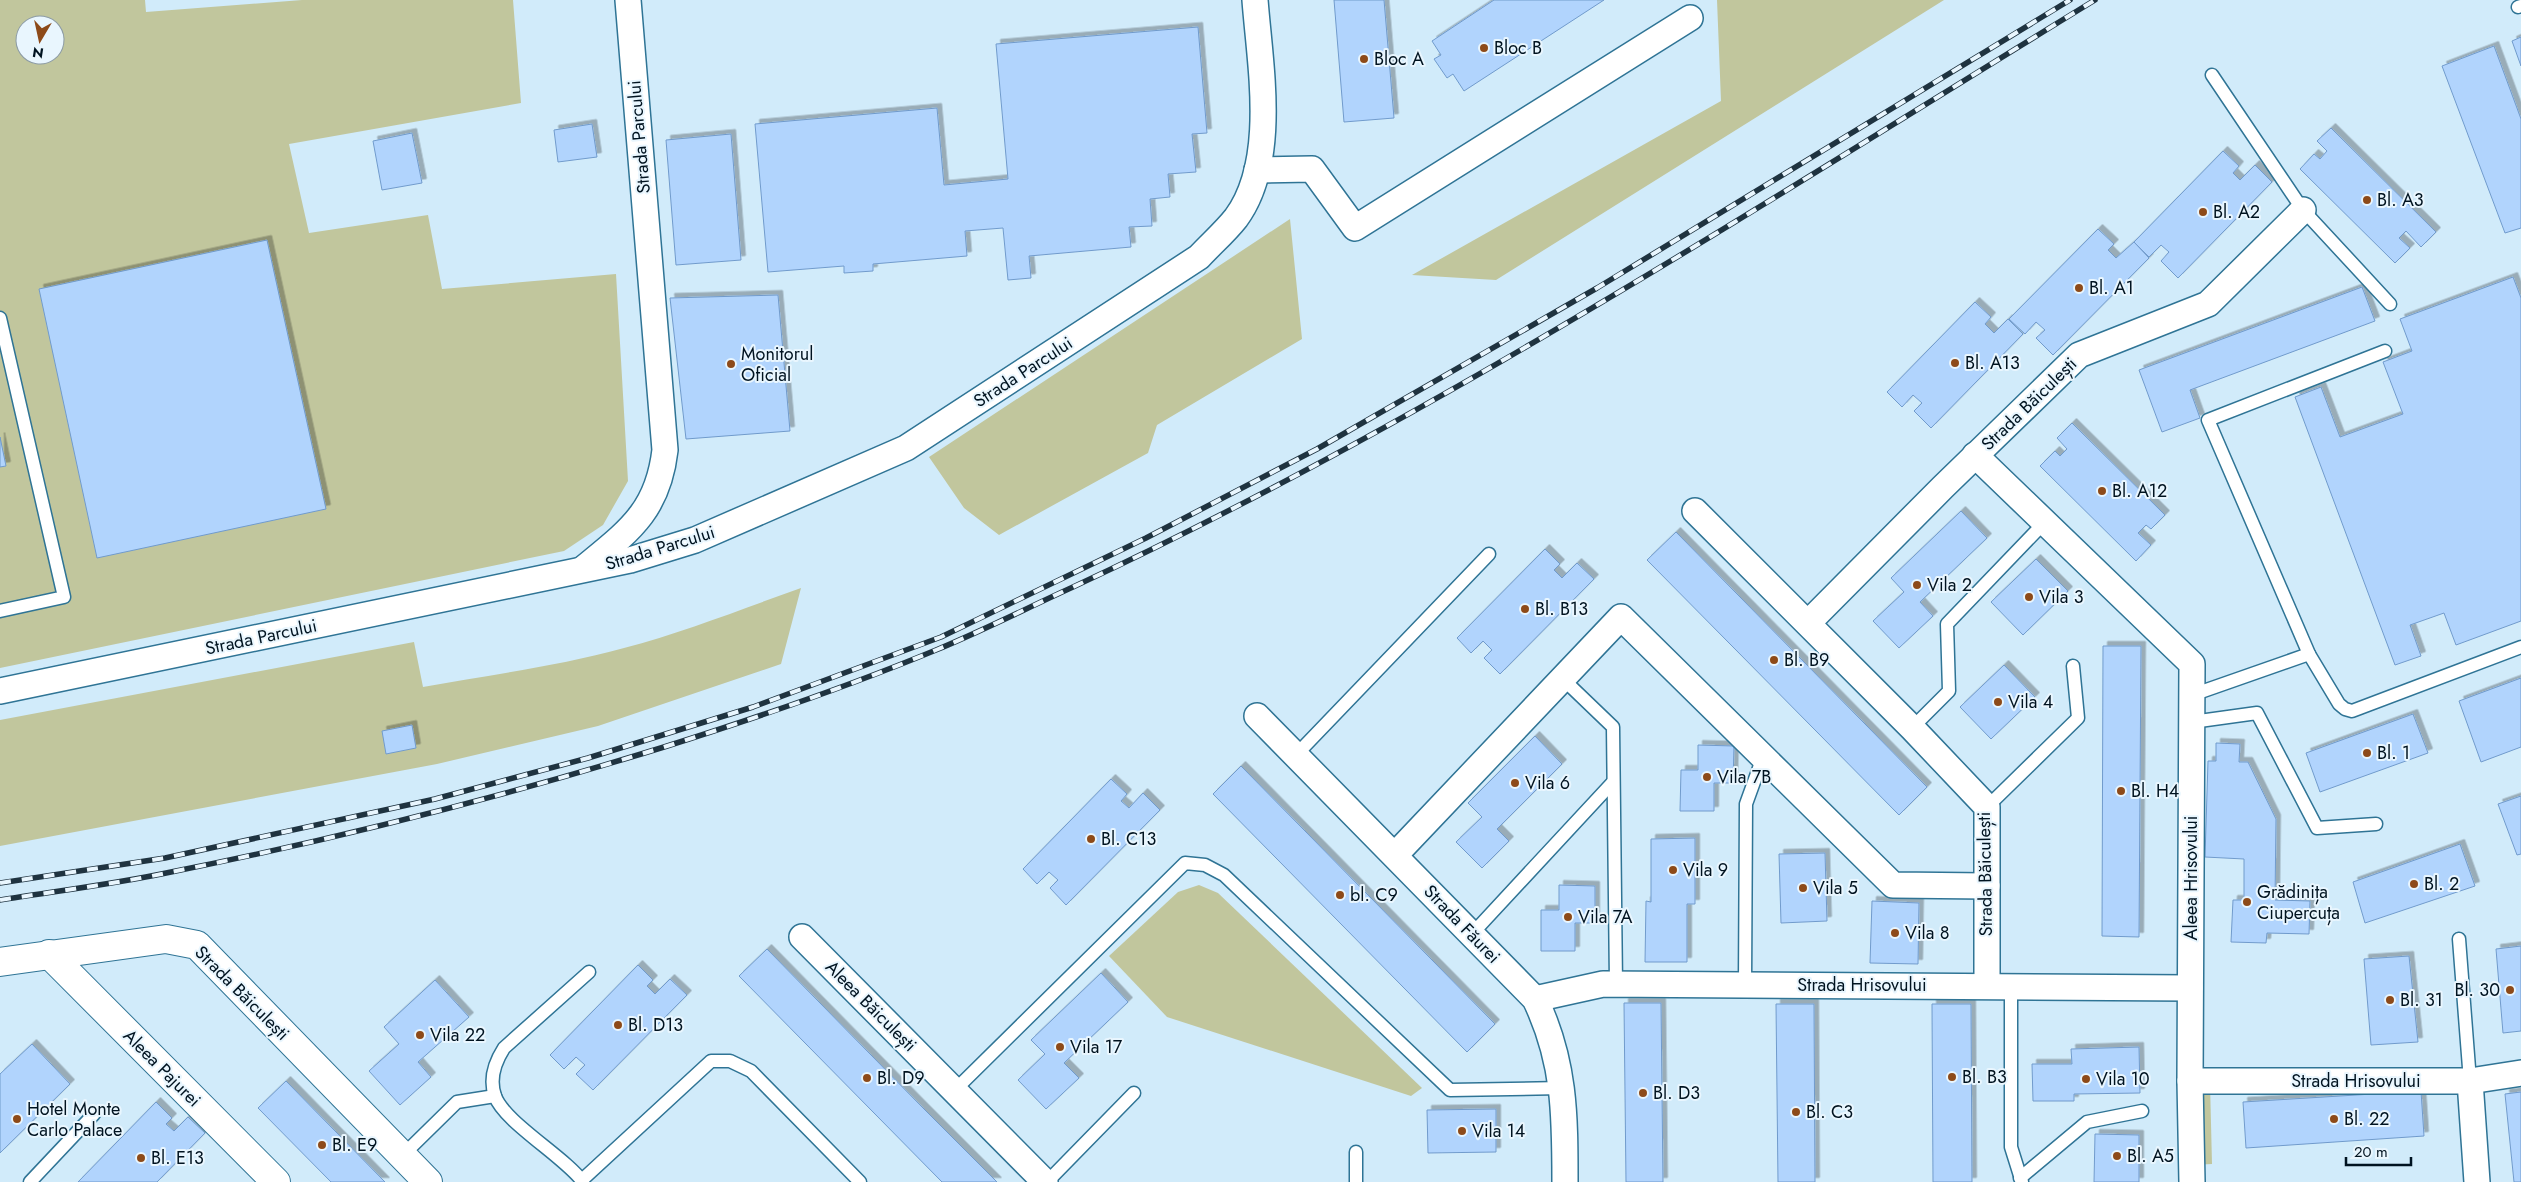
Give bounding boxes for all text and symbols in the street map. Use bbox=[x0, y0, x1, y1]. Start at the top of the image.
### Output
north arrow bbox=[15, 15, 65, 65]
place label: Bloc B bbox=[1494, 35, 1542, 61]
text: N bbox=[31, 42, 45, 64]
marker: Bloc B bbox=[1478, 42, 1490, 54]
place label: Bloc A bbox=[1374, 46, 1424, 72]
marker: Bloc A bbox=[1358, 53, 1370, 65]
street label: Strada Parcului bbox=[621, 79, 657, 195]
place label: Bl. A3 bbox=[2377, 187, 2424, 213]
marker: Bl. A3 bbox=[2361, 194, 2373, 206]
place label: Bl. A2 bbox=[2213, 199, 2260, 225]
marker: Bl. A2 bbox=[2197, 206, 2209, 218]
place label: Bl. A1 bbox=[2089, 275, 2134, 301]
marker: Bl. A1 bbox=[2073, 282, 2085, 294]
street label: Strada Parcului bbox=[968, 330, 1078, 414]
place label: Monitorul Oficial bbox=[741, 341, 813, 388]
place label: Bl. A13 bbox=[1965, 350, 2020, 376]
street label: Strada Băiculești bbox=[1975, 351, 2083, 457]
marker: Bl. A13 bbox=[1949, 357, 1961, 369]
marker: Monitorul Oficial bbox=[725, 358, 737, 370]
place label: Bl. A12 bbox=[2112, 478, 2167, 504]
marker: Bl. A12 bbox=[2096, 485, 2108, 497]
street label: Strada Parcului bbox=[602, 519, 718, 577]
place label: Vila 2 bbox=[1927, 572, 1972, 598]
marker: Vila 2 bbox=[1911, 579, 1923, 591]
place label: Vila 3 bbox=[2039, 584, 2084, 610]
marker: Vila 3 bbox=[2023, 591, 2035, 603]
place label: Bl. B13 bbox=[1535, 596, 1588, 622]
marker: Bl. B13 bbox=[1519, 603, 1531, 615]
street label: Strada Parcului bbox=[203, 612, 319, 662]
place label: Bl. B9 bbox=[1784, 647, 1829, 673]
marker: Bl. B9 bbox=[1768, 654, 1780, 666]
place label: Vila 4 bbox=[2008, 689, 2053, 715]
marker: Vila 4 bbox=[1992, 696, 2004, 708]
place label: Bl. 1 bbox=[2377, 740, 2410, 766]
marker: Bl. 1 bbox=[2361, 747, 2373, 759]
place label: Vila 7B bbox=[1717, 764, 1771, 790]
place label: Vila 6 bbox=[1525, 770, 1570, 796]
marker: Vila 7B bbox=[1701, 771, 1713, 783]
marker: Vila 6 bbox=[1509, 777, 1521, 789]
place label: Bl. H4 bbox=[2131, 778, 2179, 804]
marker: Bl. H4 bbox=[2115, 785, 2127, 797]
street label: Strada Băiculești bbox=[1971, 812, 1999, 936]
street label: Aleea Hrisovului bbox=[2178, 816, 2204, 940]
place label: Bl. C13 bbox=[1101, 826, 1156, 852]
marker: Bl. C13 bbox=[1085, 833, 1097, 845]
place label: Vila 9 bbox=[1683, 857, 1728, 883]
marker: Vila 9 bbox=[1667, 864, 1679, 876]
place label: Bl. 2 bbox=[2424, 871, 2459, 897]
place label: Vila 5 bbox=[1813, 875, 1858, 901]
marker: Bl. 2 bbox=[2408, 878, 2420, 890]
street label: Strada Făurei bbox=[1418, 879, 1506, 969]
place label: Grădinița Ciupercuța bbox=[2257, 879, 2340, 926]
place label: bl. C9 bbox=[1350, 882, 1398, 908]
marker: Vila 5 bbox=[1797, 882, 1809, 894]
marker: bl. C9 bbox=[1334, 889, 1346, 901]
marker: Grădinița Ciupercuța bbox=[2241, 896, 2253, 908]
place label: Vila 7A bbox=[1578, 904, 1632, 930]
marker: Vila 7A bbox=[1562, 911, 1574, 923]
place label: Vila 8 bbox=[1905, 920, 1950, 946]
marker: Vila 8 bbox=[1889, 927, 1901, 939]
street label: Strada Băiculești bbox=[189, 940, 295, 1046]
street label: Aleea Băiculești bbox=[819, 954, 923, 1058]
street label: Strada Hrisovului bbox=[1797, 972, 1927, 998]
place label: Bl. 30 bbox=[2454, 977, 2500, 1003]
marker: Bl. 30 bbox=[2504, 984, 2516, 996]
place label: Bl. 31 bbox=[2400, 987, 2443, 1013]
marker: Bl. 31 bbox=[2384, 994, 2396, 1006]
place label: Bl. D13 bbox=[628, 1012, 683, 1038]
marker: Bl. D13 bbox=[612, 1019, 624, 1031]
place label: Vila 22 bbox=[430, 1022, 485, 1048]
street label: Aleea Pajurei bbox=[117, 1023, 207, 1113]
marker: Vila 22 bbox=[414, 1029, 426, 1041]
place label: Vila 17 bbox=[1070, 1034, 1123, 1060]
marker: Vila 17 bbox=[1054, 1041, 1066, 1053]
place label: Bl. B3 bbox=[1962, 1064, 2007, 1090]
place label: Bl. D9 bbox=[877, 1065, 925, 1091]
place label: Vila 10 bbox=[2096, 1066, 2150, 1092]
street label: Strada Hrisovului bbox=[2291, 1068, 2421, 1094]
marker: Bl. B3 bbox=[1946, 1071, 1958, 1083]
marker: Bl. D9 bbox=[861, 1072, 873, 1084]
marker: Vila 10 bbox=[2080, 1073, 2092, 1085]
place label: Bl. D3 bbox=[1653, 1080, 1700, 1106]
marker: Bl. D3 bbox=[1637, 1087, 1649, 1099]
place label: Hotel Monte Carlo Palace bbox=[27, 1096, 122, 1143]
place label: Bl. C3 bbox=[1806, 1099, 1853, 1125]
marker: Bl. C3 bbox=[1790, 1106, 1802, 1118]
place label: Bl. 22 bbox=[2344, 1106, 2389, 1132]
marker: Hotel Monte Carlo Palace bbox=[11, 1113, 23, 1125]
marker: Bl. 22 bbox=[2328, 1113, 2340, 1125]
place label: Vila 14 bbox=[1472, 1118, 1525, 1144]
marker: Vila 14 bbox=[1456, 1125, 1468, 1137]
place label: Bl. E9 bbox=[332, 1132, 377, 1158]
scale bar bbox=[2346, 1134, 2411, 1166]
marker: Bl. E9 bbox=[316, 1139, 328, 1151]
text: 20 m bbox=[2354, 1141, 2388, 1163]
place label: Bl. A5 bbox=[2127, 1143, 2174, 1169]
place label: Bl. E13 bbox=[151, 1145, 204, 1171]
marker: Bl. A5 bbox=[2111, 1150, 2123, 1162]
marker: Bl. E13 bbox=[135, 1152, 147, 1164]

